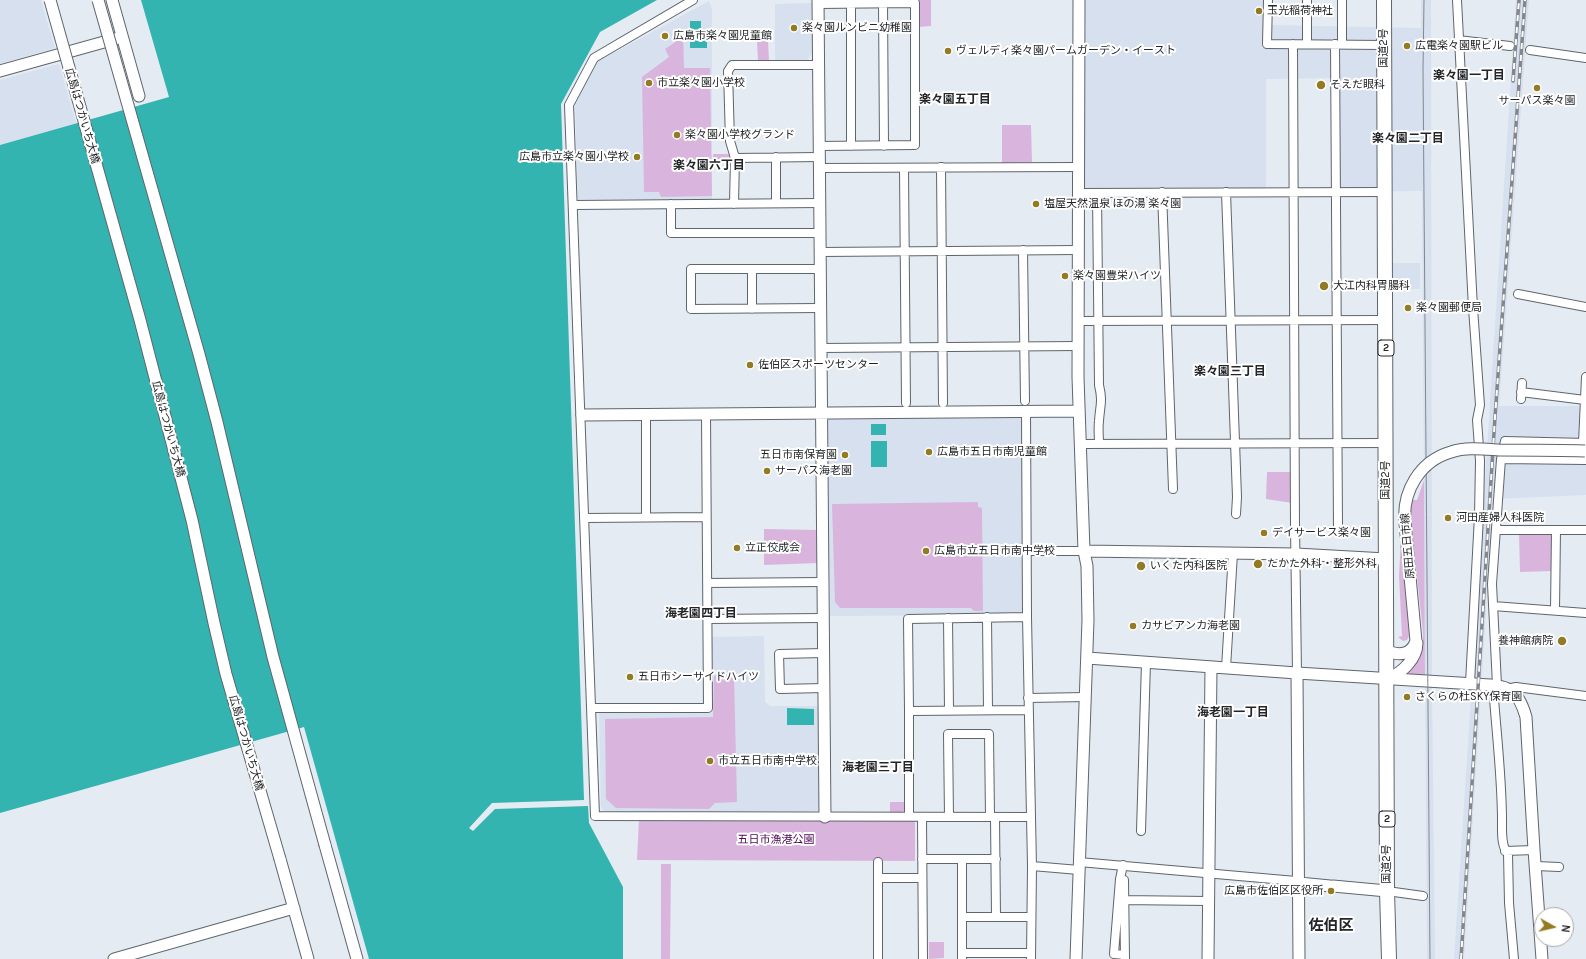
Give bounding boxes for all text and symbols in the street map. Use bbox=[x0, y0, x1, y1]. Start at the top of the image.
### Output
place label: 玉光稲荷神社 bbox=[1267, 4, 1333, 18]
marker: 玉光稲荷神社 bbox=[1254, 6, 1264, 16]
place label: 楽々園ルンビニ幼稚園 bbox=[802, 21, 912, 35]
marker: 楽々園ルンビニ幼稚園 bbox=[789, 23, 799, 33]
street label: 国道2号 bbox=[1377, 28, 1391, 68]
place label: 広島市楽々園児童館 bbox=[673, 29, 772, 43]
marker: 広島市楽々園児童館 bbox=[660, 31, 670, 41]
place label: 広電楽々園駅ビル bbox=[1415, 39, 1503, 53]
marker: 広電楽々園駅ビル bbox=[1402, 41, 1412, 51]
place label: ヴェルディ楽々園パームガーデン・イースト bbox=[956, 44, 1176, 58]
marker: ヴェルディ楽々園パームガーデン・イースト bbox=[943, 46, 953, 56]
street label: 広島はつかいち大橋 bbox=[62, 67, 102, 165]
district label: 楽々園一丁目 bbox=[1433, 69, 1505, 83]
place label: 市立楽々園小学校 bbox=[657, 76, 745, 90]
marker: 市立楽々園小学校 bbox=[644, 78, 654, 88]
place label: そえだ眼科 bbox=[1330, 78, 1385, 92]
marker: そえだ眼科 bbox=[1315, 79, 1327, 91]
marker: サーパス楽々園 bbox=[1532, 83, 1542, 93]
district label: 楽々園五丁目 bbox=[919, 93, 991, 107]
place label: サーパス楽々園 bbox=[1499, 94, 1575, 108]
place label: 楽々園小学校グランド bbox=[685, 128, 795, 142]
marker: 楽々園小学校グランド bbox=[672, 130, 682, 140]
district label: 楽々園二丁目 bbox=[1372, 132, 1444, 146]
place label: 広島市立楽々園小学校 bbox=[519, 150, 629, 164]
marker: 広島市立楽々園小学校 bbox=[632, 152, 642, 162]
district label: 楽々園六丁目 bbox=[673, 159, 745, 173]
place label: 塩屋天然温泉 ほの湯 楽々園 bbox=[1044, 197, 1181, 211]
marker: 塩屋天然温泉 ほの湯 楽々園 bbox=[1031, 199, 1041, 209]
place label: 楽々園豊栄ハイツ bbox=[1073, 269, 1161, 283]
marker: 楽々園豊栄ハイツ bbox=[1060, 271, 1070, 281]
place label: 大江内科胃腸科 bbox=[1333, 279, 1410, 293]
marker: 大江内科胃腸科 bbox=[1318, 280, 1330, 292]
place label: 楽々園郵便局 bbox=[1416, 301, 1482, 315]
marker: 楽々園郵便局 bbox=[1403, 303, 1413, 313]
road number: 2 bbox=[1378, 340, 1394, 356]
place label: 佐伯区スポーツセンター bbox=[758, 358, 879, 372]
marker: 佐伯区スポーツセンター bbox=[745, 360, 755, 370]
district label: 楽々園三丁目 bbox=[1194, 365, 1266, 379]
street label: 広島はつかいち大橋 bbox=[149, 379, 187, 479]
place label: 広島市五日市南児童館 bbox=[937, 445, 1047, 459]
marker: 広島市五日市南児童館 bbox=[924, 447, 934, 457]
place label: 五日市南保育園 bbox=[760, 448, 837, 462]
marker: 五日市南保育園 bbox=[840, 450, 850, 460]
street label: 国道2号 bbox=[1379, 460, 1393, 500]
place label: サーパス海老園 bbox=[775, 464, 852, 478]
marker: サーパス海老園 bbox=[762, 466, 772, 476]
place label: 河田産婦人科医院 bbox=[1456, 511, 1544, 525]
street label: 原田五日市線 bbox=[1399, 513, 1417, 579]
marker: 河田産婦人科医院 bbox=[1443, 513, 1453, 523]
place label: デイサービス楽々園 bbox=[1272, 526, 1371, 540]
marker: デイサービス楽々園 bbox=[1259, 528, 1269, 538]
place label: 立正佼成会 bbox=[745, 541, 800, 555]
marker: 立正佼成会 bbox=[732, 543, 742, 553]
place label: 広島市立五日市南中学校 bbox=[934, 544, 1055, 558]
marker: 広島市立五日市南中学校 bbox=[921, 546, 931, 556]
place label: たかた外科・整形外科 bbox=[1267, 557, 1377, 571]
marker: たかた外科・整形外科 bbox=[1252, 558, 1264, 570]
place label: いくた内科医院 bbox=[1150, 559, 1227, 573]
marker: いくた内科医院 bbox=[1135, 560, 1147, 572]
district label: 海老園四丁目 bbox=[665, 607, 737, 621]
place label: カサビアンカ海老園 bbox=[1141, 619, 1240, 633]
marker: カサビアンカ海老園 bbox=[1128, 621, 1138, 631]
place label: 養神館病院 bbox=[1498, 634, 1553, 648]
marker: 養神館病院 bbox=[1556, 635, 1568, 647]
place label: 五日市シーサイドハイツ bbox=[638, 670, 759, 684]
marker: 五日市シーサイドハイツ bbox=[625, 672, 635, 682]
place label: さくらの杜SKY保育園 bbox=[1415, 690, 1522, 704]
marker: さくらの杜SKY保育園 bbox=[1402, 692, 1412, 702]
street label: 広島はつかいち大橋 bbox=[226, 694, 266, 792]
district label: 海老園一丁目 bbox=[1197, 706, 1269, 720]
place label: 市立五日市南中学校 bbox=[718, 754, 817, 768]
marker: 市立五日市南中学校 bbox=[705, 756, 715, 766]
district label: 海老園三丁目 bbox=[842, 761, 914, 775]
road number: 2 bbox=[1379, 811, 1395, 827]
park label: 五日市漁港公園 bbox=[738, 833, 814, 847]
street label: 国道2号 bbox=[1380, 844, 1394, 884]
place label: 広島市佐伯区区役所 bbox=[1224, 884, 1323, 898]
marker: 広島市佐伯区区役所 bbox=[1326, 886, 1336, 896]
north arrow bbox=[1534, 907, 1574, 947]
district label: 佐伯区 bbox=[1309, 917, 1353, 935]
text: N bbox=[1558, 924, 1572, 933]

